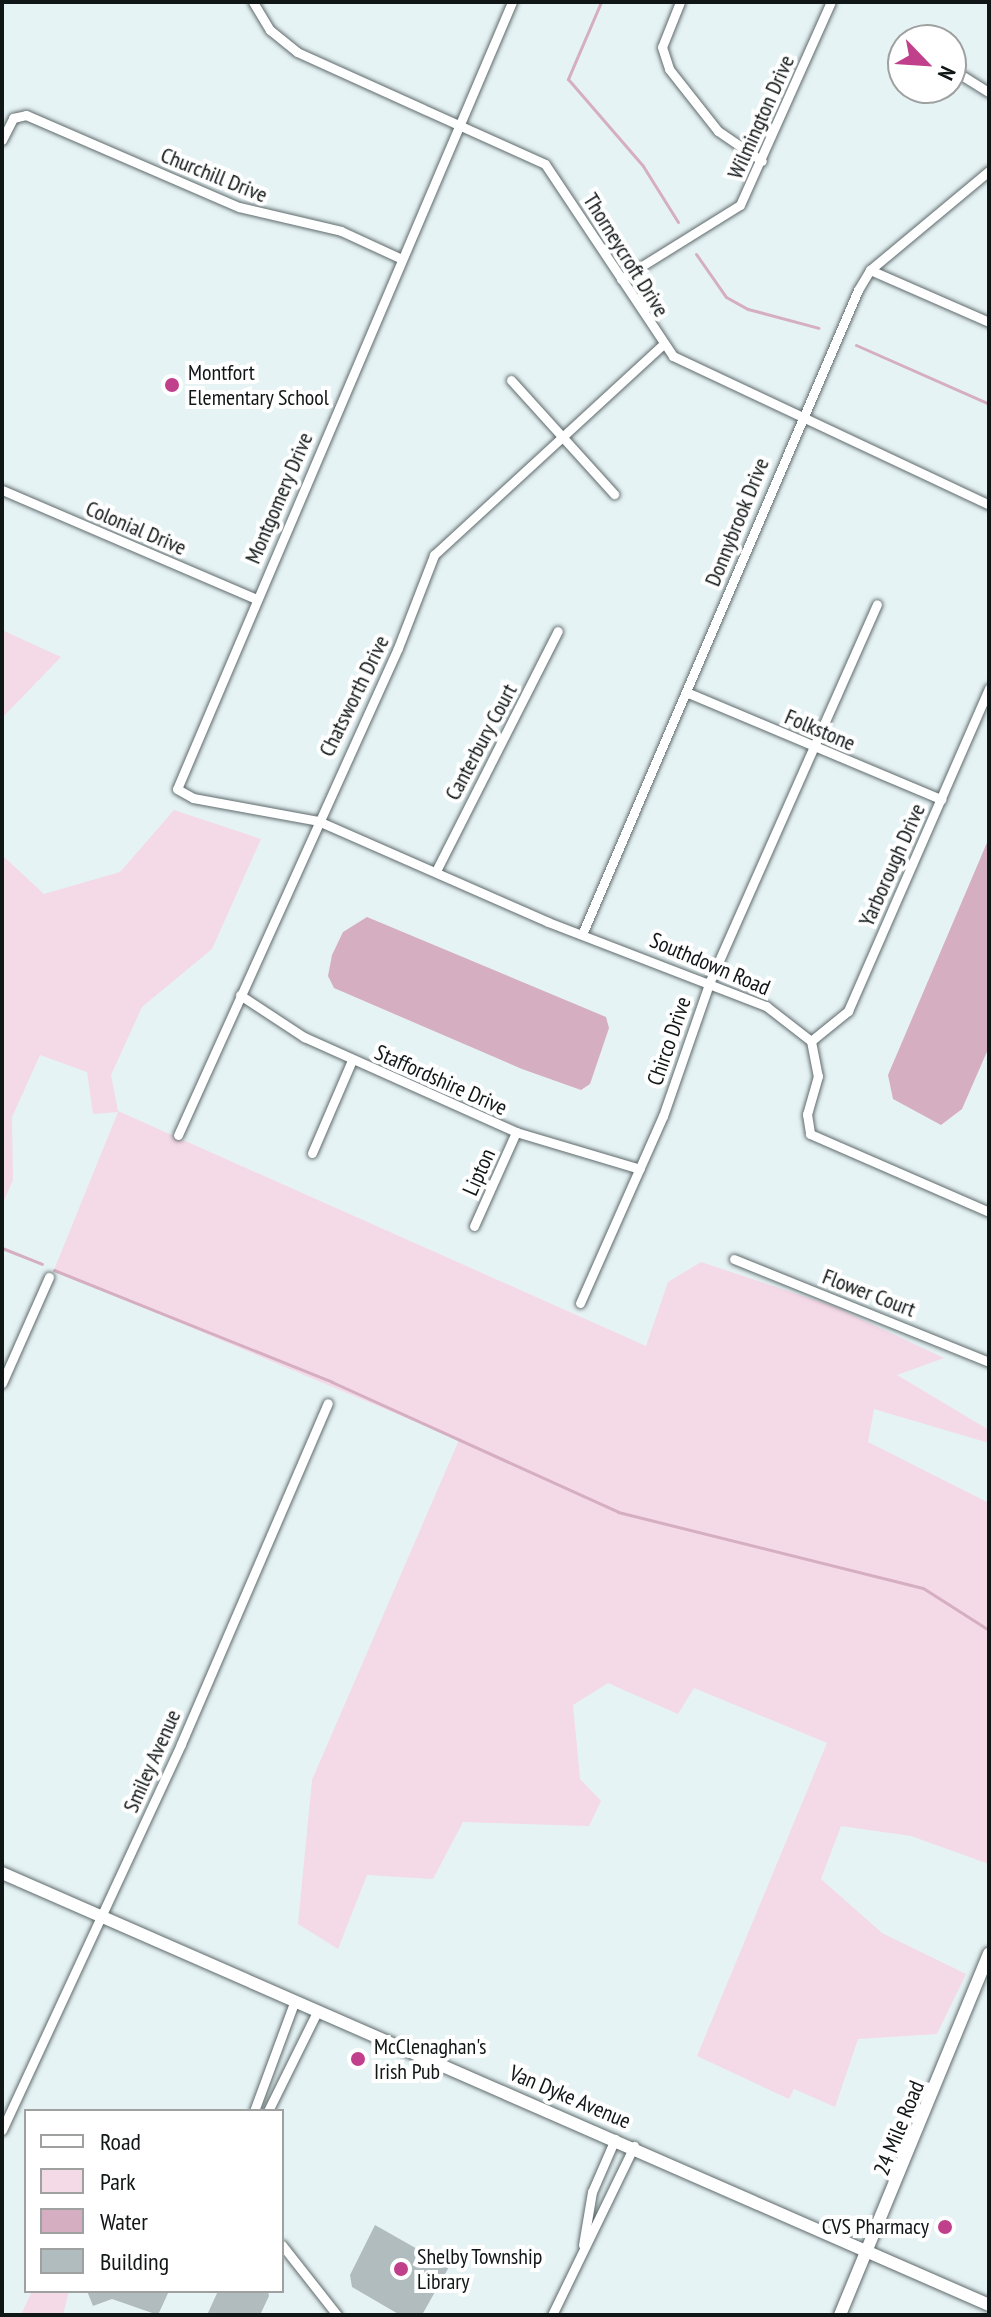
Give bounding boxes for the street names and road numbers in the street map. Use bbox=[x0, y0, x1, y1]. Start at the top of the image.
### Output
street label: Wilmington Drive bbox=[722, 51, 800, 183]
street label: Churchill Drive bbox=[157, 142, 271, 208]
street label: Thorneycroft Drive bbox=[577, 188, 675, 322]
street label: Montgomery Drive bbox=[239, 428, 319, 568]
street label: Donnybrook Drive bbox=[699, 454, 775, 590]
street label: Colonial Drive bbox=[82, 495, 190, 561]
street label: Chatsworth Drive bbox=[313, 631, 395, 761]
street label: Canterbury Court bbox=[439, 679, 523, 805]
street label: Folkstone bbox=[781, 703, 859, 757]
street label: Yarborough Drive bbox=[853, 800, 931, 930]
street label: Southdown Road bbox=[646, 927, 774, 1001]
street label: Chirco Drive bbox=[642, 993, 696, 1089]
street label: Staffordshire Drive bbox=[371, 1039, 511, 1121]
street label: Lipton bbox=[457, 1144, 501, 1200]
street label: Flower Court bbox=[819, 1263, 919, 1323]
street label: Smiley Avenue bbox=[117, 1705, 187, 1817]
street label: Van Dyke Avenue bbox=[505, 2060, 635, 2134]
street label: 24 Mile Road bbox=[868, 2077, 930, 2179]

